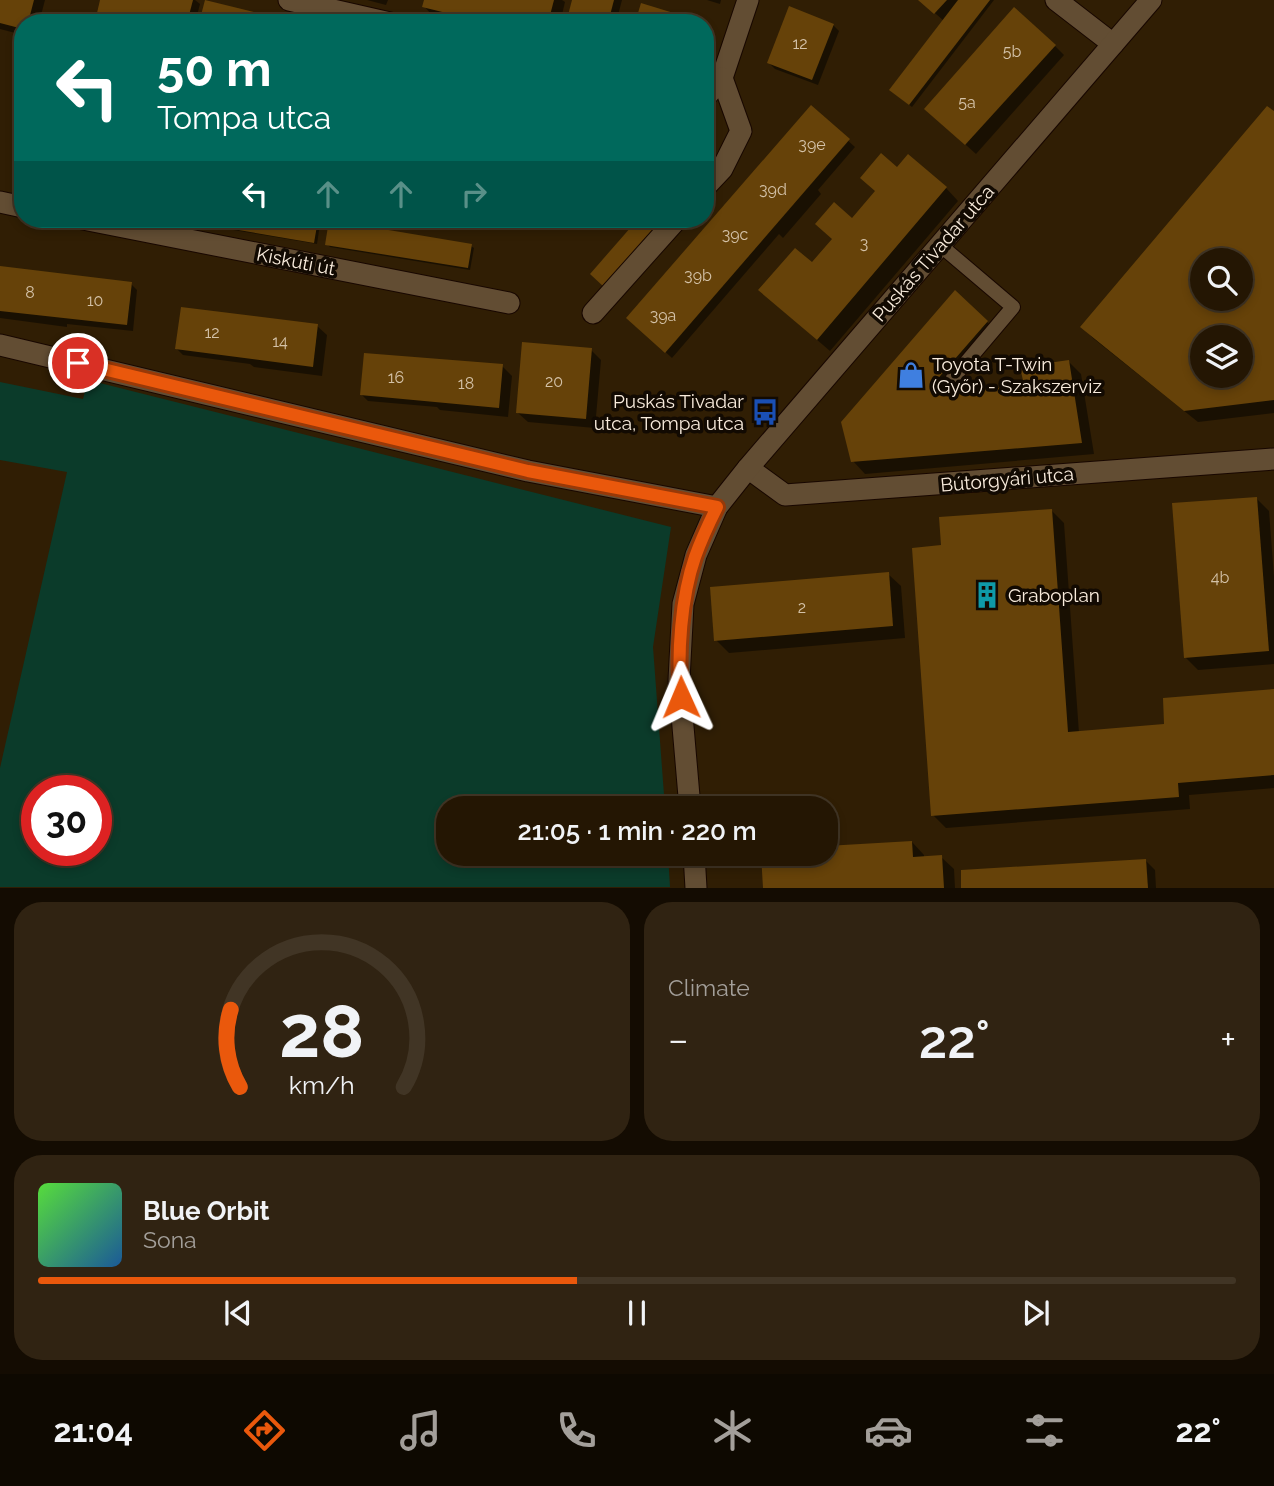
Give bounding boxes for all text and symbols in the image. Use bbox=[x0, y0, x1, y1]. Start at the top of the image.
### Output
house number: 12 bbox=[792, 34, 808, 53]
text: 50 m bbox=[157, 40, 272, 97]
icon: left bbox=[42, 42, 133, 133]
house number: 5b bbox=[1003, 42, 1021, 61]
house number: 5a bbox=[958, 93, 976, 112]
text: Tompa utca bbox=[157, 99, 331, 136]
house number: 39e bbox=[798, 135, 826, 154]
icon: left bbox=[236, 175, 274, 213]
icon: ahead bbox=[309, 175, 347, 213]
icon: ahead bbox=[382, 175, 420, 213]
icon: right bbox=[455, 175, 493, 213]
house number: 39d bbox=[759, 180, 787, 199]
street label: Puskás Tivadar utca bbox=[868, 180, 998, 326]
house number: 39c bbox=[722, 225, 749, 244]
house number: 3 bbox=[860, 234, 868, 253]
street label: Kiskúti út bbox=[255, 243, 338, 280]
map controls bbox=[1190, 248, 1253, 388]
button: search bbox=[1190, 248, 1253, 311]
house number: 39b bbox=[684, 266, 712, 285]
house number: 8 bbox=[25, 283, 35, 302]
house number: 10 bbox=[87, 291, 103, 310]
house number: 39a bbox=[650, 306, 676, 325]
house number: 12 bbox=[204, 323, 220, 342]
button: layers bbox=[1190, 325, 1253, 388]
house number: 14 bbox=[272, 332, 288, 351]
pin bbox=[48, 333, 108, 393]
icon: arrive bbox=[59, 344, 97, 382]
place label: Toyota T-Twin (Győr) - Szakszerviz bbox=[932, 353, 1102, 397]
shop icon: Toyota T-Twin (Győr) - Szakszerviz bbox=[896, 360, 926, 390]
house number: 16 bbox=[388, 368, 404, 387]
house number: 20 bbox=[545, 372, 563, 391]
house number: 18 bbox=[458, 374, 474, 393]
place label: Puskás Tivadar utca, Tompa utca bbox=[594, 390, 744, 434]
bus stop icon: Puskás Tivadar utca, Tompa utca bbox=[750, 397, 780, 427]
street label: Bútorgyári utca bbox=[939, 462, 1075, 496]
house number: 4b bbox=[1211, 568, 1229, 587]
building icon: Graboplan bbox=[972, 580, 1002, 610]
place label: Graboplan bbox=[1008, 584, 1100, 606]
house number: 2 bbox=[798, 598, 806, 617]
position arrow bbox=[644, 660, 718, 734]
speed limit sign: 30 bbox=[21, 775, 112, 866]
text: 21:05 · 1 min · 220 m bbox=[518, 816, 757, 846]
text: Climate bbox=[668, 974, 750, 1001]
text: 28 bbox=[279, 990, 365, 1075]
text: 22° bbox=[919, 1009, 990, 1070]
text: − bbox=[668, 1017, 688, 1062]
text: + bbox=[1220, 1017, 1236, 1062]
text: km/h bbox=[289, 1070, 355, 1100]
text: Blue Orbit bbox=[143, 1196, 270, 1226]
text: Sona bbox=[143, 1226, 197, 1253]
icon: previous bbox=[219, 1294, 257, 1332]
icon: pause bbox=[618, 1294, 656, 1332]
icon: next bbox=[1017, 1294, 1055, 1332]
icon: directions bbox=[240, 1406, 289, 1455]
icon: music bbox=[396, 1406, 445, 1455]
icon: phone bbox=[552, 1406, 601, 1455]
icon: climate bbox=[708, 1406, 757, 1455]
icon: car bbox=[864, 1406, 913, 1455]
icon: filters bbox=[1020, 1406, 1069, 1455]
text: 21:04 bbox=[53, 1412, 133, 1449]
text: 22° bbox=[1175, 1412, 1221, 1449]

